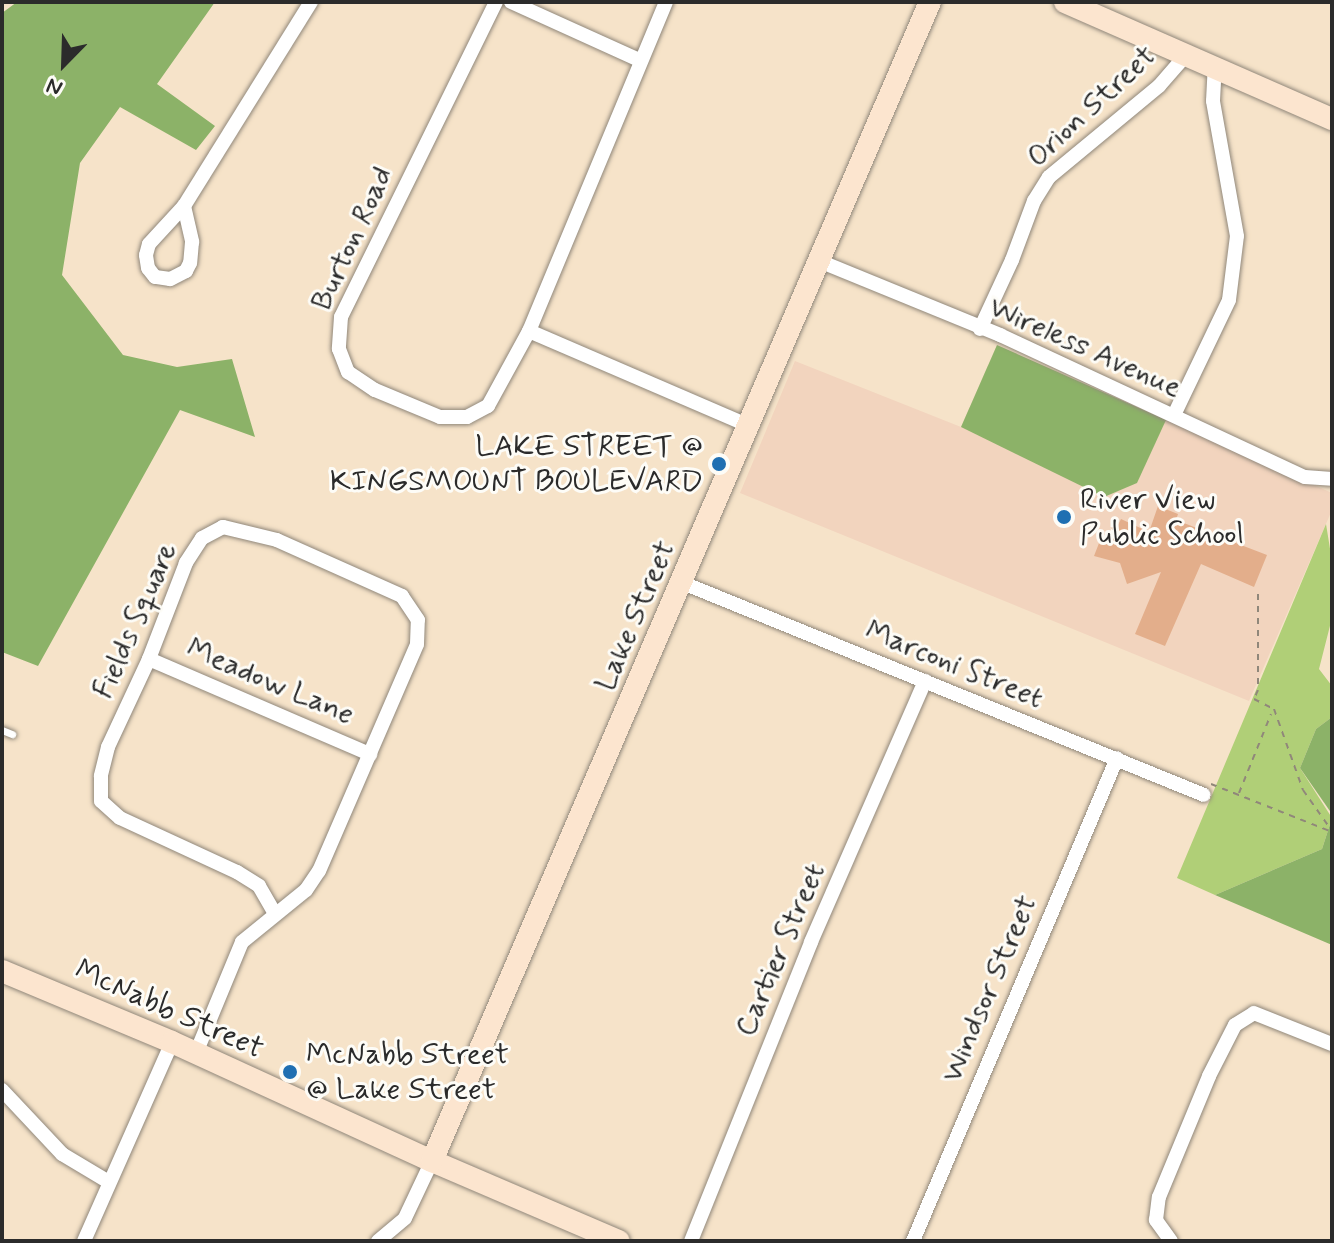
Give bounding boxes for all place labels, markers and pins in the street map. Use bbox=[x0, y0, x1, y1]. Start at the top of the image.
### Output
place label: LAKE STREET @ KINGSMOUNT BOULEVARD bbox=[330, 429, 703, 500]
marker: LAKE STREET @ KINGSMOUNT BOULEVARD bbox=[710, 455, 728, 473]
place label: River View Public School bbox=[1080, 482, 1245, 552]
marker: River View Public School bbox=[1055, 508, 1073, 526]
place label: McNabb Street @ Lake Street bbox=[306, 1037, 507, 1108]
marker: McNabb Street @ Lake Street bbox=[281, 1063, 299, 1081]

